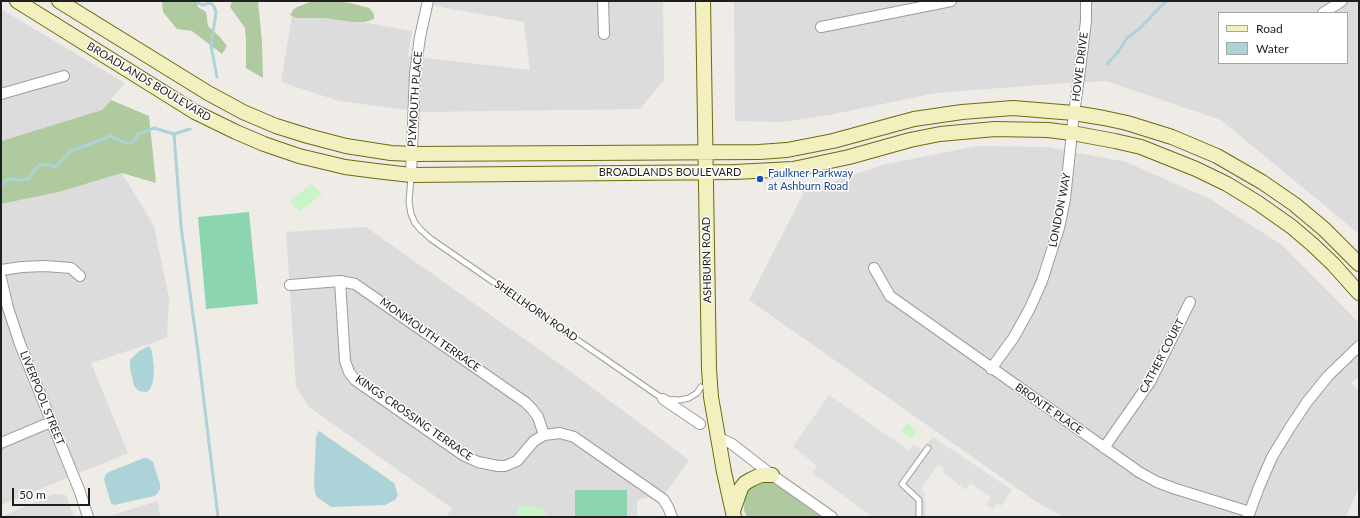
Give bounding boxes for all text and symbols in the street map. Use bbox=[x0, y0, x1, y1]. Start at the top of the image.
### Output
legend bbox=[1218, 12, 1348, 64]
text: Road bbox=[1256, 21, 1283, 36]
street label: HOWE DRIVE bbox=[1069, 32, 1091, 102]
street label: BROADLANDS BOULEVARD bbox=[85, 40, 213, 124]
text: Water bbox=[1256, 41, 1289, 56]
street label: PLYMOUTH PLACE bbox=[405, 51, 425, 147]
street label: BROADLANDS BOULEVARD bbox=[599, 165, 741, 179]
place label: Faulkner Parkway at Ashburn Road bbox=[768, 166, 853, 192]
street label: LONDON WAY bbox=[1046, 172, 1074, 248]
marker: Faulkner Parkway at Ashburn Road bbox=[755, 174, 765, 184]
street label: ASHBURN ROAD bbox=[700, 217, 714, 303]
street label: SHELLHORN ROAD bbox=[492, 277, 580, 345]
street label: MONMOUTH TERRACE bbox=[377, 295, 483, 375]
street label: CATHER COURT bbox=[1137, 317, 1187, 395]
street label: LIVERPOOL STREET bbox=[17, 349, 67, 447]
street label: KINGS CROSSING TERRACE bbox=[353, 372, 475, 464]
street label: BRONTE PLACE bbox=[1012, 381, 1086, 437]
scale bar bbox=[14, 480, 92, 506]
text: 50 m bbox=[19, 487, 46, 502]

